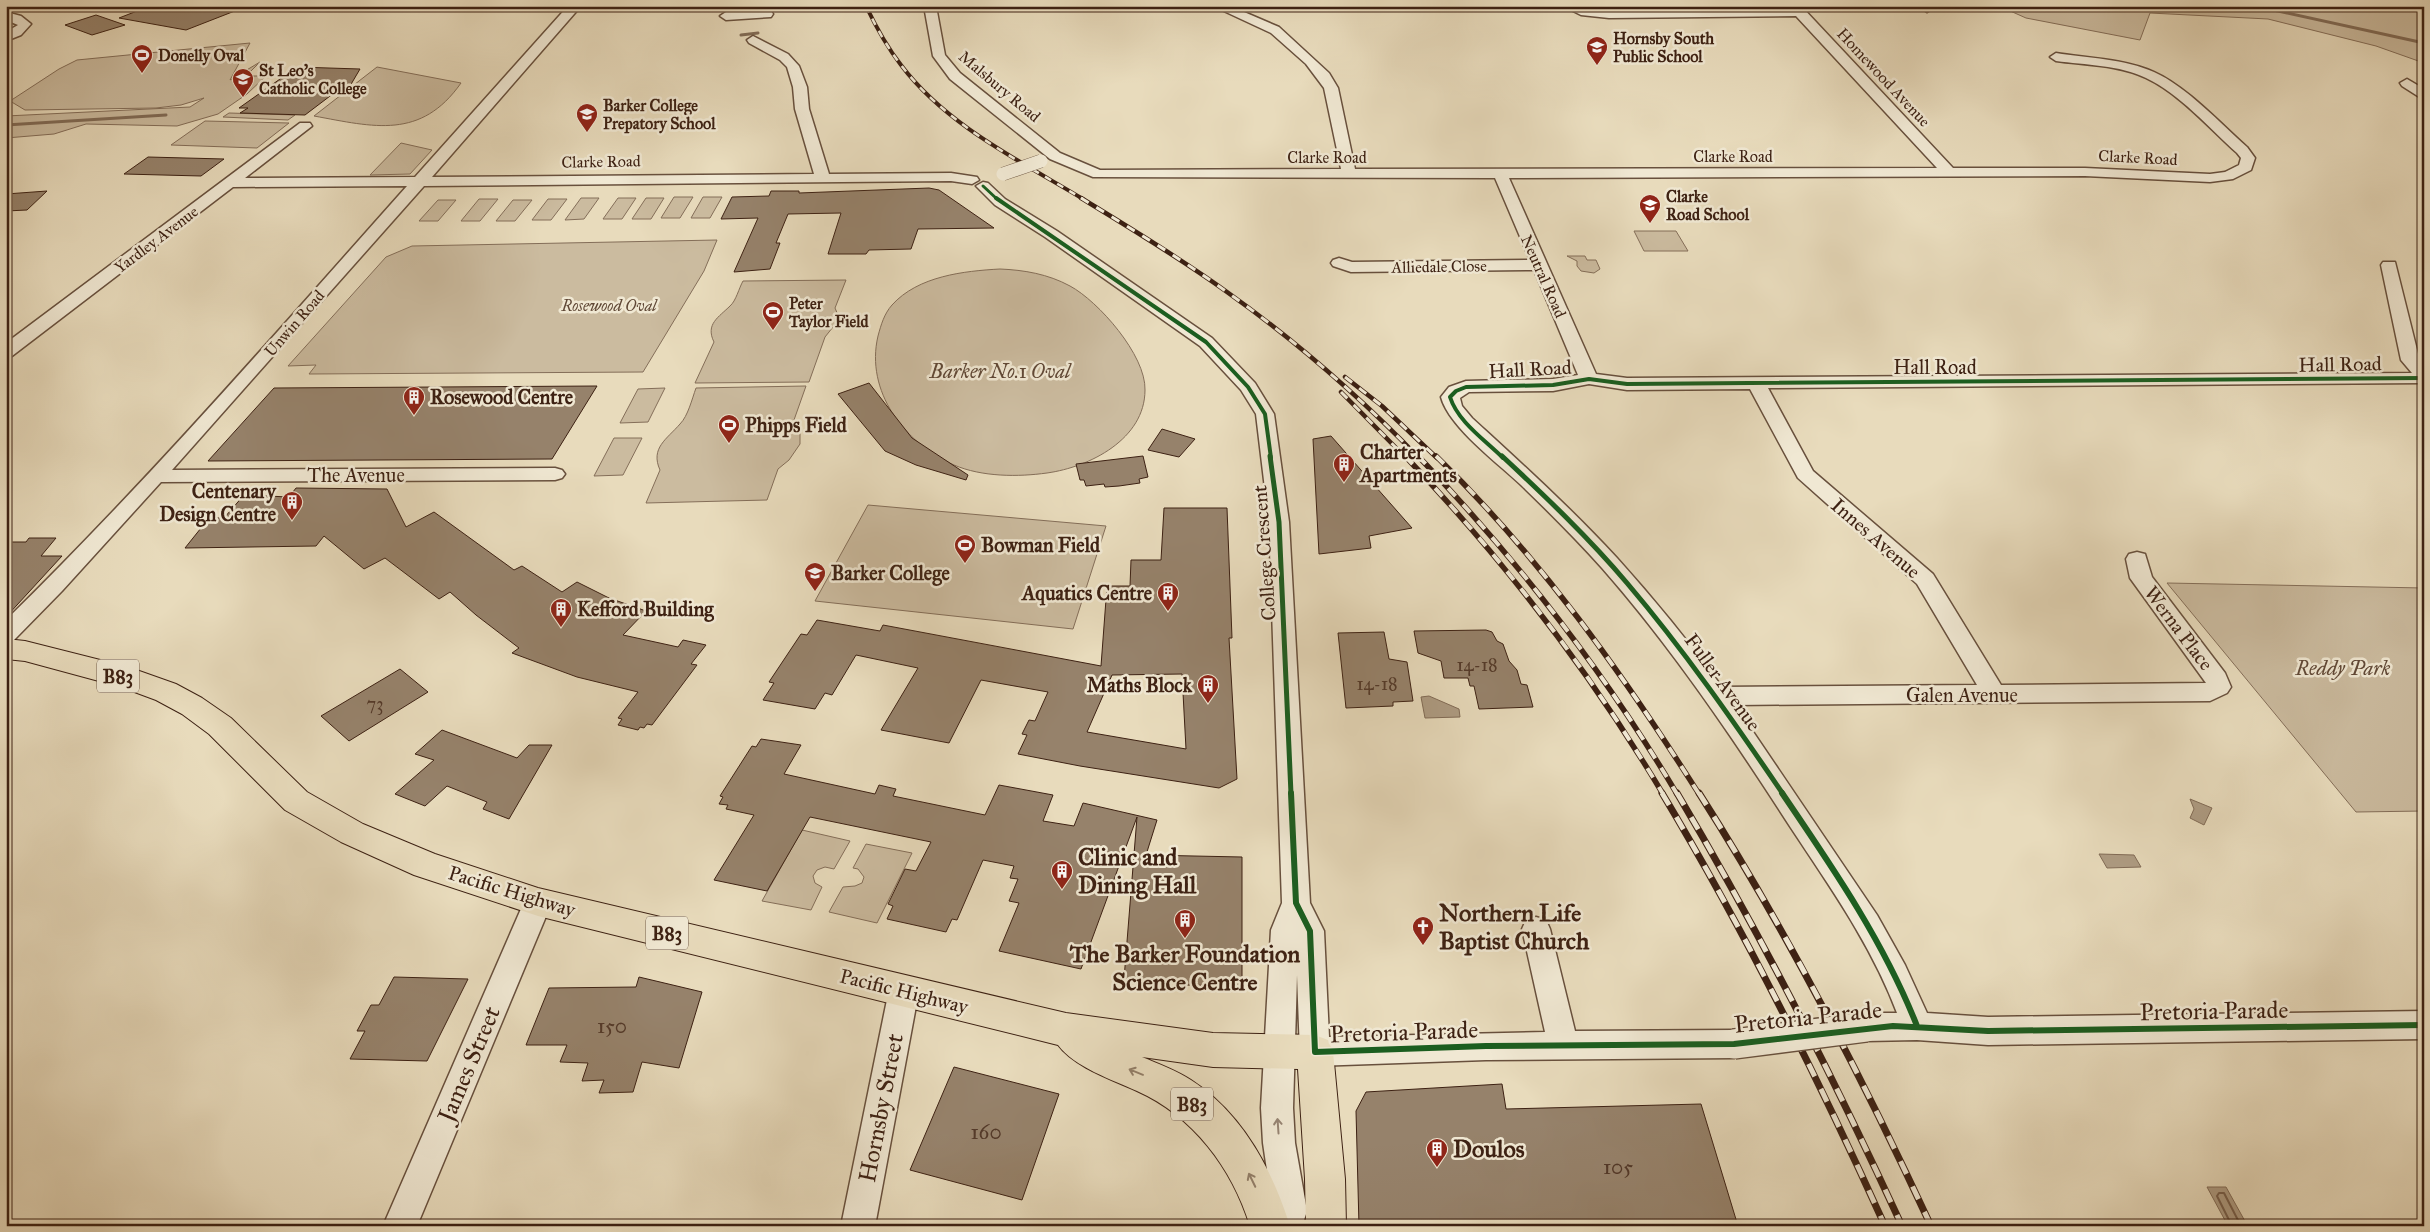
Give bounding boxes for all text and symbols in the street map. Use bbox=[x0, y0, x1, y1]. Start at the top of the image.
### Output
street label: Homewood Avenue bbox=[1833, 24, 1934, 131]
place label: Hornsby South Public School bbox=[1613, 29, 1714, 66]
school or university icon: Hornsby South Public School bbox=[1585, 35, 1609, 66]
sports icon: Donelly Oval bbox=[130, 43, 154, 74]
place label: Donelly Oval bbox=[158, 46, 245, 66]
street label: Malsbury Road bbox=[955, 47, 1044, 126]
place label: St Leo's Catholic College bbox=[259, 61, 367, 99]
school or university icon: St Leo's Catholic College bbox=[231, 67, 255, 98]
place label: Barker College Prepatory School bbox=[603, 96, 716, 134]
school or university icon: Barker College Prepatory School bbox=[575, 102, 599, 133]
street label: Clarke Road bbox=[2098, 146, 2178, 169]
street label: Clarke Road bbox=[1693, 147, 1773, 166]
street label: Clarke Road bbox=[1287, 148, 1367, 167]
street label: Clarke Road bbox=[561, 151, 641, 172]
place label: Clarke Road School bbox=[1666, 187, 1750, 224]
school or university icon: Clarke Road School bbox=[1638, 193, 1662, 224]
street label: Yardley Avenue bbox=[111, 202, 202, 277]
street label: Neutral Road bbox=[1517, 232, 1570, 321]
street label: Alliedale Close bbox=[1390, 256, 1487, 277]
street label: Unwin Road bbox=[260, 286, 328, 360]
place label: Peter Taylor Field bbox=[788, 294, 870, 332]
park label: Rosewood Oval bbox=[560, 296, 658, 315]
sports icon: Peter Taylor Field bbox=[761, 300, 785, 331]
street label: Hall Road bbox=[2298, 351, 2382, 377]
street label: Hall Road bbox=[1488, 355, 1572, 383]
street label: Hall Road bbox=[1893, 355, 1977, 379]
park label: Barker No.1 Oval bbox=[929, 359, 1072, 383]
building icon: Rosewood Centre bbox=[402, 385, 426, 416]
place label: Rosewood Centre bbox=[430, 385, 574, 409]
sports icon: Phipps Field bbox=[717, 413, 741, 444]
place label: Phipps Field bbox=[745, 413, 848, 438]
place label: Charter Apartments bbox=[1358, 440, 1457, 488]
building icon: Charter Apartments bbox=[1332, 452, 1356, 483]
street label: The Avenue bbox=[307, 463, 405, 487]
place label: Centenary Design Centre bbox=[159, 479, 278, 527]
street label: College Crescent bbox=[1247, 484, 1282, 622]
building icon: Centenary Design Centre bbox=[280, 490, 304, 521]
street label: Innes Avenue bbox=[1827, 493, 1925, 583]
sports icon: Bowman Field bbox=[953, 533, 977, 564]
place label: Bowman Field bbox=[981, 533, 1101, 557]
school or university icon: Barker College bbox=[803, 561, 827, 592]
place label: Barker College bbox=[831, 561, 950, 586]
place label: Aquatics Centre bbox=[1020, 581, 1153, 606]
building icon: Aquatics Centre bbox=[1156, 581, 1180, 612]
street label: Werna Place bbox=[2139, 581, 2219, 675]
building icon: Kefford Building bbox=[549, 597, 573, 628]
place label: Kefford Building bbox=[577, 597, 714, 622]
street label: Fuller Avenue bbox=[1680, 629, 1766, 735]
house number: 14-18 bbox=[1456, 654, 1498, 676]
park label: Reddy Park bbox=[2295, 656, 2391, 680]
road number: B83 bbox=[97, 659, 139, 692]
place label: Maths Block bbox=[1087, 673, 1193, 697]
building icon: Maths Block bbox=[1196, 673, 1220, 704]
house number: 14-18 bbox=[1356, 673, 1398, 695]
street label: Galen Avenue bbox=[1906, 683, 2018, 707]
house number: 73 bbox=[367, 693, 383, 715]
place label: Clinic and Dining Hall bbox=[1078, 842, 1197, 900]
building icon: Clinic and Dining Hall bbox=[1050, 859, 1074, 890]
street label: Pacific Highway bbox=[445, 860, 579, 923]
place label: Northern Life Baptist Church bbox=[1439, 898, 1590, 956]
building icon: The Barker Foundation Science Centre bbox=[1173, 908, 1197, 939]
church icon: Northern Life Baptist Church bbox=[1411, 915, 1435, 946]
road number: B83 bbox=[646, 916, 688, 950]
place label: The Barker Foundation Science Centre bbox=[1069, 939, 1300, 997]
street label: Pacific Highway bbox=[837, 963, 971, 1020]
street label: Pretoria Parade bbox=[1733, 994, 1883, 1040]
street label: Pretoria Parade bbox=[2139, 995, 2289, 1027]
street label: James Street bbox=[430, 1001, 507, 1129]
house number: 150 bbox=[597, 1013, 627, 1039]
street label: Pretoria Parade bbox=[1329, 1014, 1479, 1050]
street label: Hornsby Street bbox=[852, 1031, 910, 1185]
one-way arrow bbox=[1129, 1067, 1144, 1077]
road number: B83 bbox=[1171, 1088, 1213, 1120]
one-way arrow bbox=[1274, 1118, 1283, 1134]
house number: 160 bbox=[970, 1119, 1002, 1145]
place label: Doulos bbox=[1453, 1134, 1525, 1164]
building icon: Doulos bbox=[1425, 1137, 1449, 1168]
house number: 105 bbox=[1603, 1154, 1633, 1180]
one-way arrow bbox=[1247, 1173, 1257, 1188]

